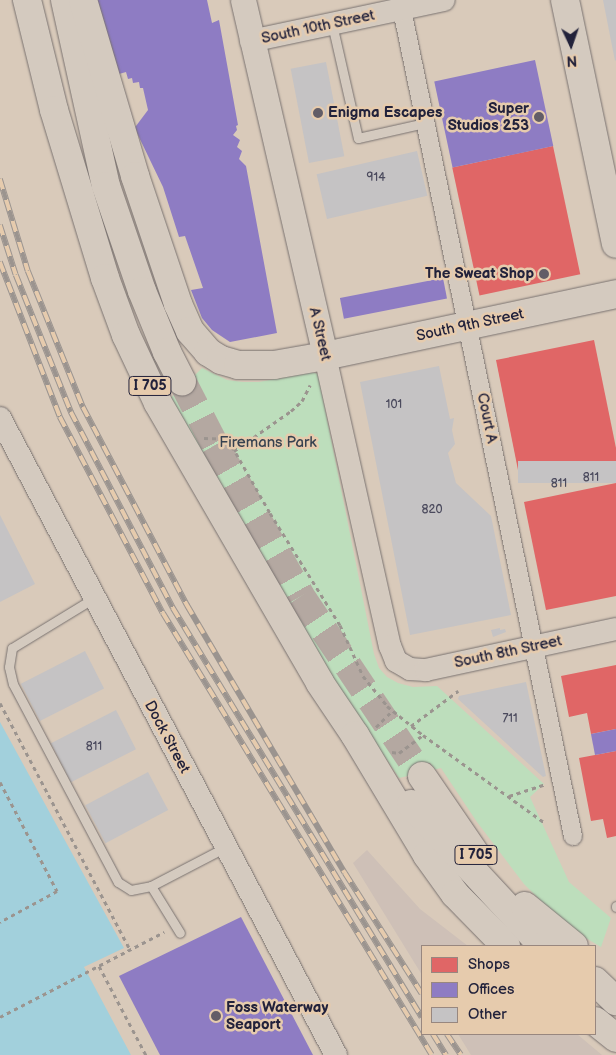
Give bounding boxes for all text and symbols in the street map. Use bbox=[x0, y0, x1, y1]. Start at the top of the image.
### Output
street label: South 10th Street bbox=[260, 6, 376, 48]
north arrow bbox=[546, 20, 596, 70]
text: N bbox=[566, 52, 578, 69]
place label: Super Studios 253 bbox=[448, 99, 529, 134]
place label: Enigma Escapes bbox=[328, 104, 442, 122]
marker: Enigma Escapes bbox=[312, 107, 324, 119]
marker: Super Studios 253 bbox=[533, 111, 545, 123]
house number: 914 bbox=[367, 171, 385, 185]
place label: The Sweat Shop bbox=[425, 265, 534, 283]
marker: The Sweat Shop bbox=[538, 268, 550, 280]
street label: A Street bbox=[305, 305, 335, 363]
street label: South 9th Street bbox=[415, 305, 525, 345]
road number: I 705 bbox=[128, 374, 172, 398]
street label: Court A bbox=[473, 391, 501, 445]
house number: 101 bbox=[386, 398, 402, 412]
park label: Firemans Park bbox=[219, 434, 317, 452]
house number: 811 bbox=[583, 471, 599, 485]
house number: 811 bbox=[551, 477, 567, 491]
house number: 820 bbox=[421, 503, 443, 517]
street label: South 8th Street bbox=[453, 632, 563, 672]
street label: Dock Street bbox=[140, 698, 194, 776]
house number: 711 bbox=[502, 712, 518, 726]
house number: 811 bbox=[86, 740, 102, 754]
road number: I 705 bbox=[454, 844, 498, 866]
legend bbox=[421, 945, 596, 1035]
text: Shops bbox=[468, 955, 510, 974]
text: Offices bbox=[468, 980, 514, 999]
place label: Foss Waterway Seaport bbox=[226, 998, 328, 1033]
text: Other bbox=[468, 1005, 507, 1024]
marker: Foss Waterway Seaport bbox=[210, 1010, 222, 1022]

